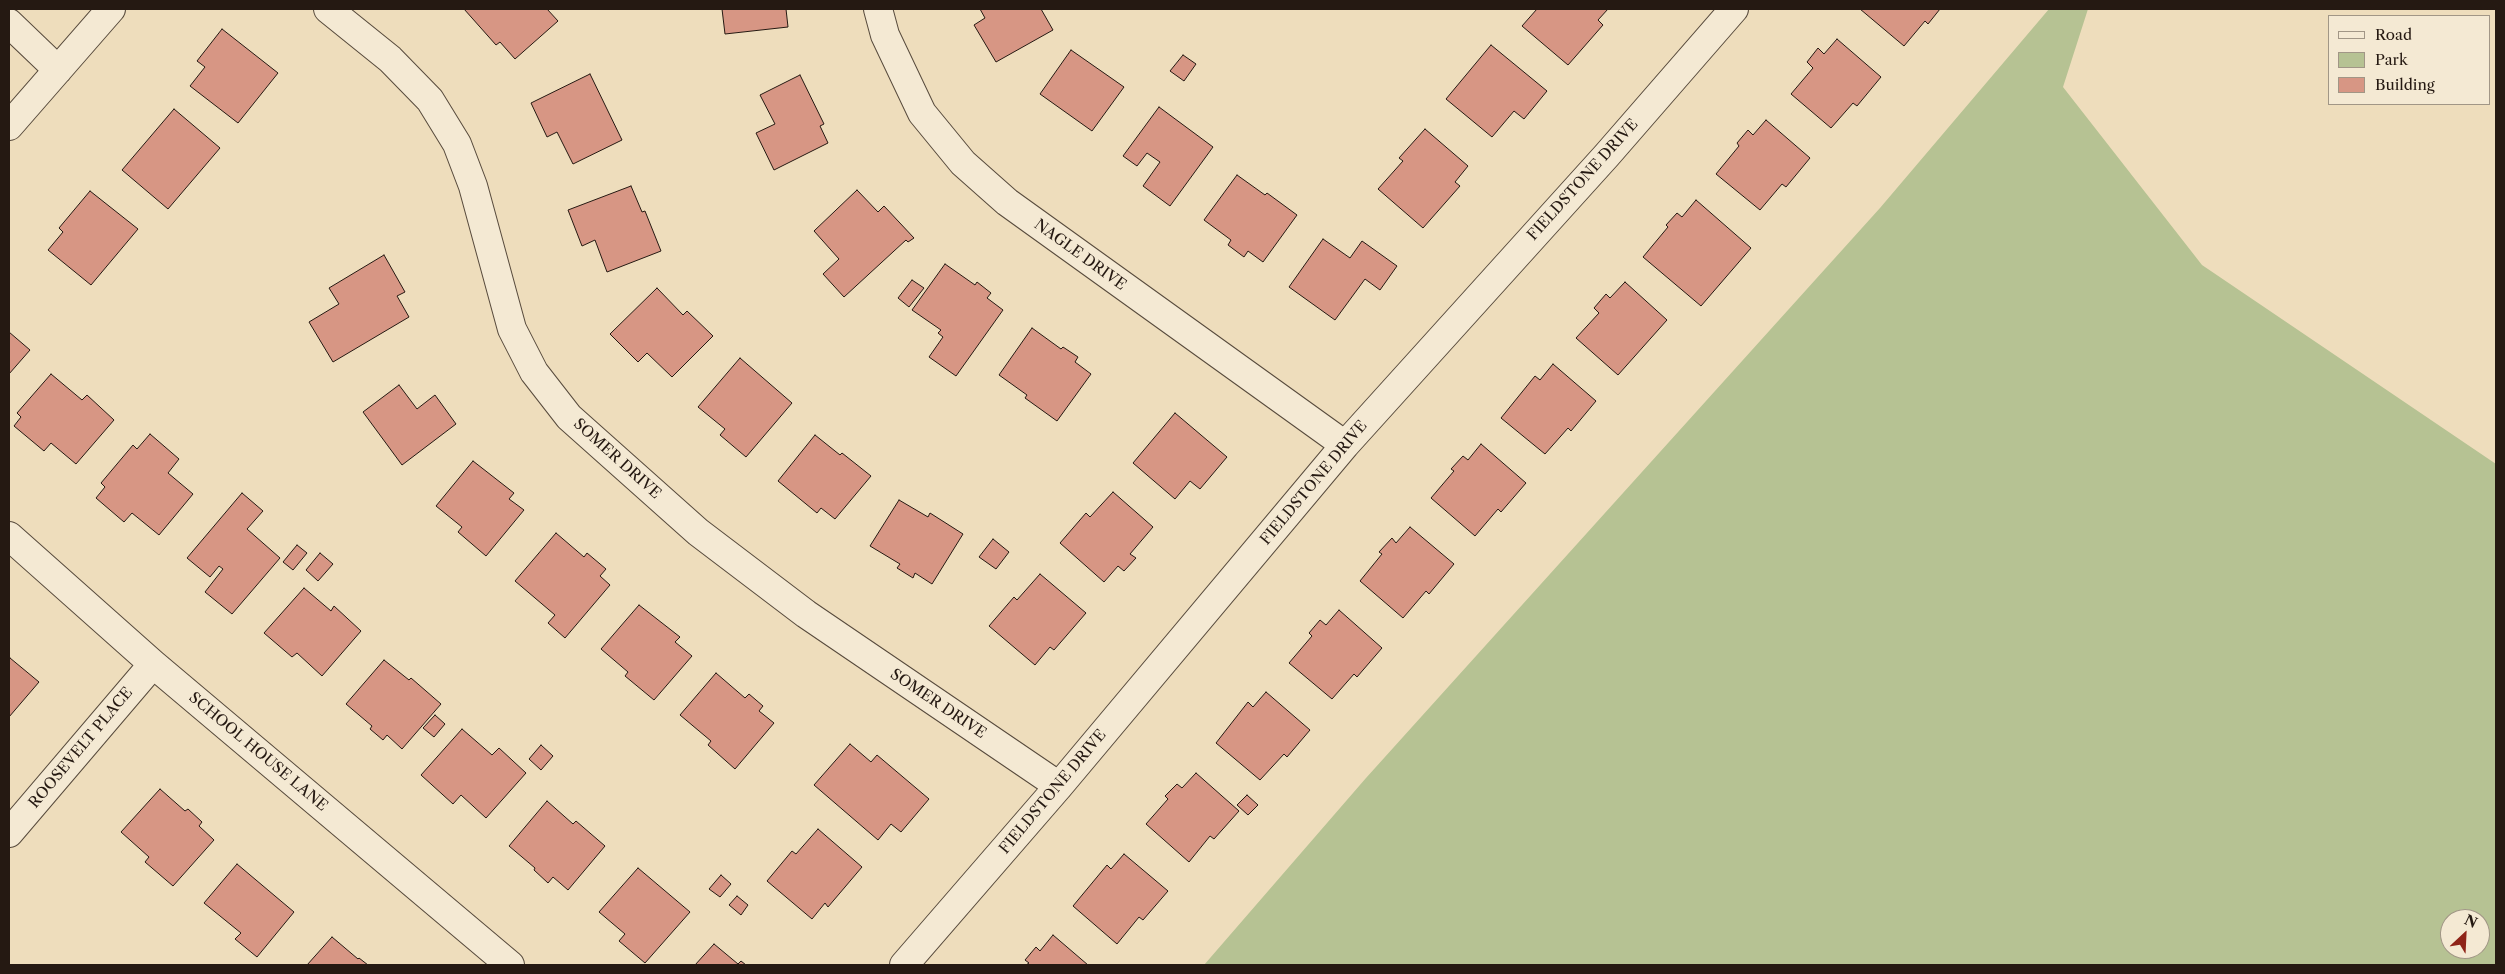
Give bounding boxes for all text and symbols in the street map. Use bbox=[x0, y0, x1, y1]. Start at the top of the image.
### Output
legend bbox=[2328, 15, 2490, 105]
text: Road bbox=[2375, 25, 2412, 44]
text: Park bbox=[2375, 50, 2408, 69]
text: Building bbox=[2375, 75, 2435, 94]
street label: FIELDSTONE DRIVE bbox=[1524, 116, 1642, 244]
street label: NAGLE DRIVE bbox=[1031, 216, 1129, 294]
street label: SOMER DRIVE bbox=[570, 415, 664, 503]
street label: FIELDSTONE DRIVE bbox=[1257, 417, 1371, 549]
street label: SOMER DRIVE bbox=[887, 665, 989, 743]
street label: ROOSEVELT PLACE bbox=[25, 684, 137, 812]
street label: SCHOOL HOUSE LANE bbox=[185, 689, 331, 815]
street label: FIELDSTONE DRIVE bbox=[996, 726, 1110, 858]
north arrow bbox=[2440, 909, 2490, 959]
text: N bbox=[2462, 911, 2480, 932]

